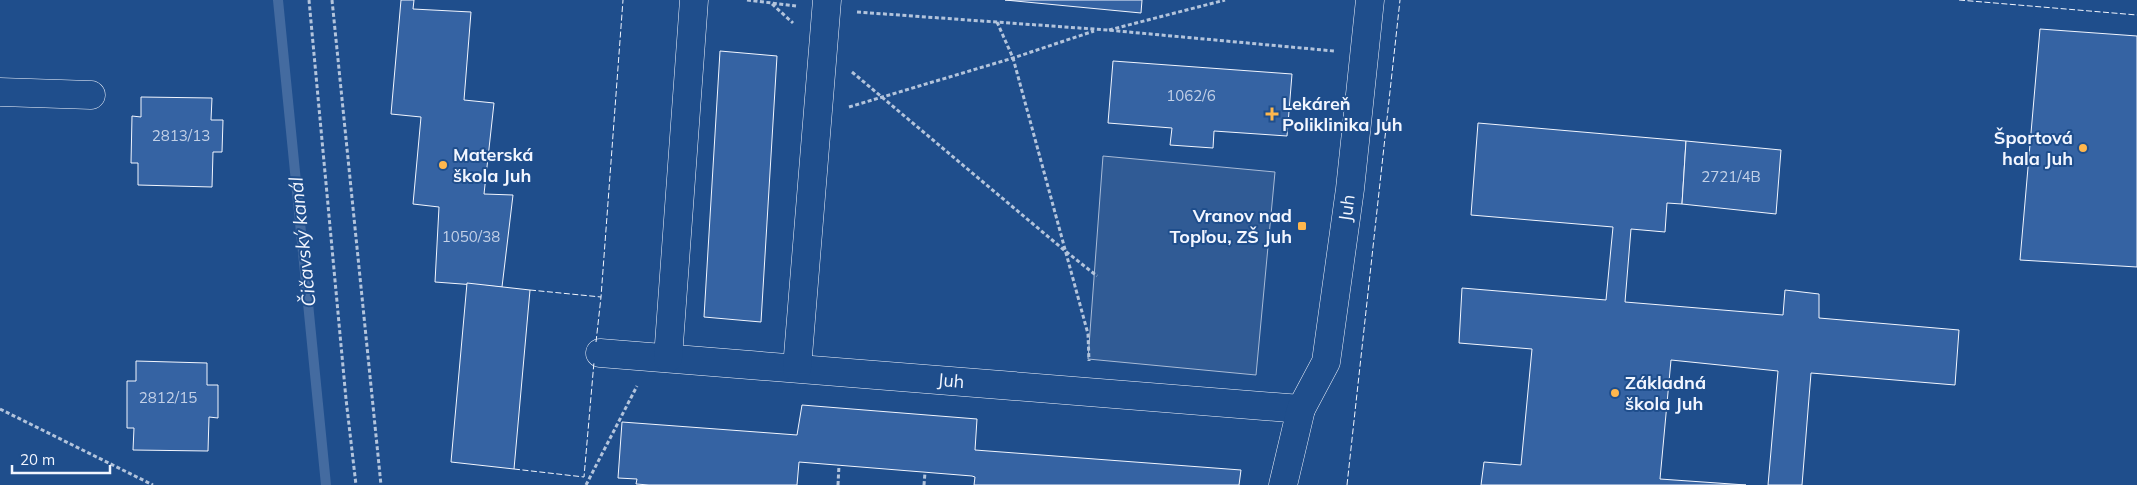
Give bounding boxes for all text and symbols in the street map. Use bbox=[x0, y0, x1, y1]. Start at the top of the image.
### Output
house number: 1062/6 bbox=[1166, 86, 1216, 105]
place label: Lekáreň Poliklinika Juh bbox=[1282, 92, 1403, 136]
marker: Lekáreň Poliklinika Juh bbox=[1266, 108, 1278, 120]
house number: 2813/13 bbox=[152, 126, 210, 145]
place label: Športová hala Juh bbox=[1994, 126, 2073, 170]
marker: Športová hala Juh bbox=[2077, 142, 2089, 154]
place label: Materská škola Juh bbox=[453, 143, 534, 187]
marker: Materská škola Juh bbox=[437, 159, 449, 171]
house number: 2721/4B bbox=[1701, 167, 1761, 186]
water label: Čičavský kanál bbox=[283, 176, 321, 308]
street label: Juh bbox=[1333, 193, 1360, 223]
place label: Vranov nad Topľou, ZŠ Juh bbox=[1170, 204, 1292, 248]
marker: Vranov nad Topľou, ZŠ Juh bbox=[1296, 220, 1308, 232]
house number: 1050/38 bbox=[442, 227, 500, 246]
street label: Juh bbox=[937, 368, 965, 393]
place label: Základná škola Juh bbox=[1625, 371, 1706, 415]
marker: Základná škola Juh bbox=[1609, 387, 1621, 399]
house number: 2812/15 bbox=[139, 388, 197, 407]
scale bar bbox=[12, 442, 110, 474]
text: 20 m bbox=[20, 450, 55, 469]

